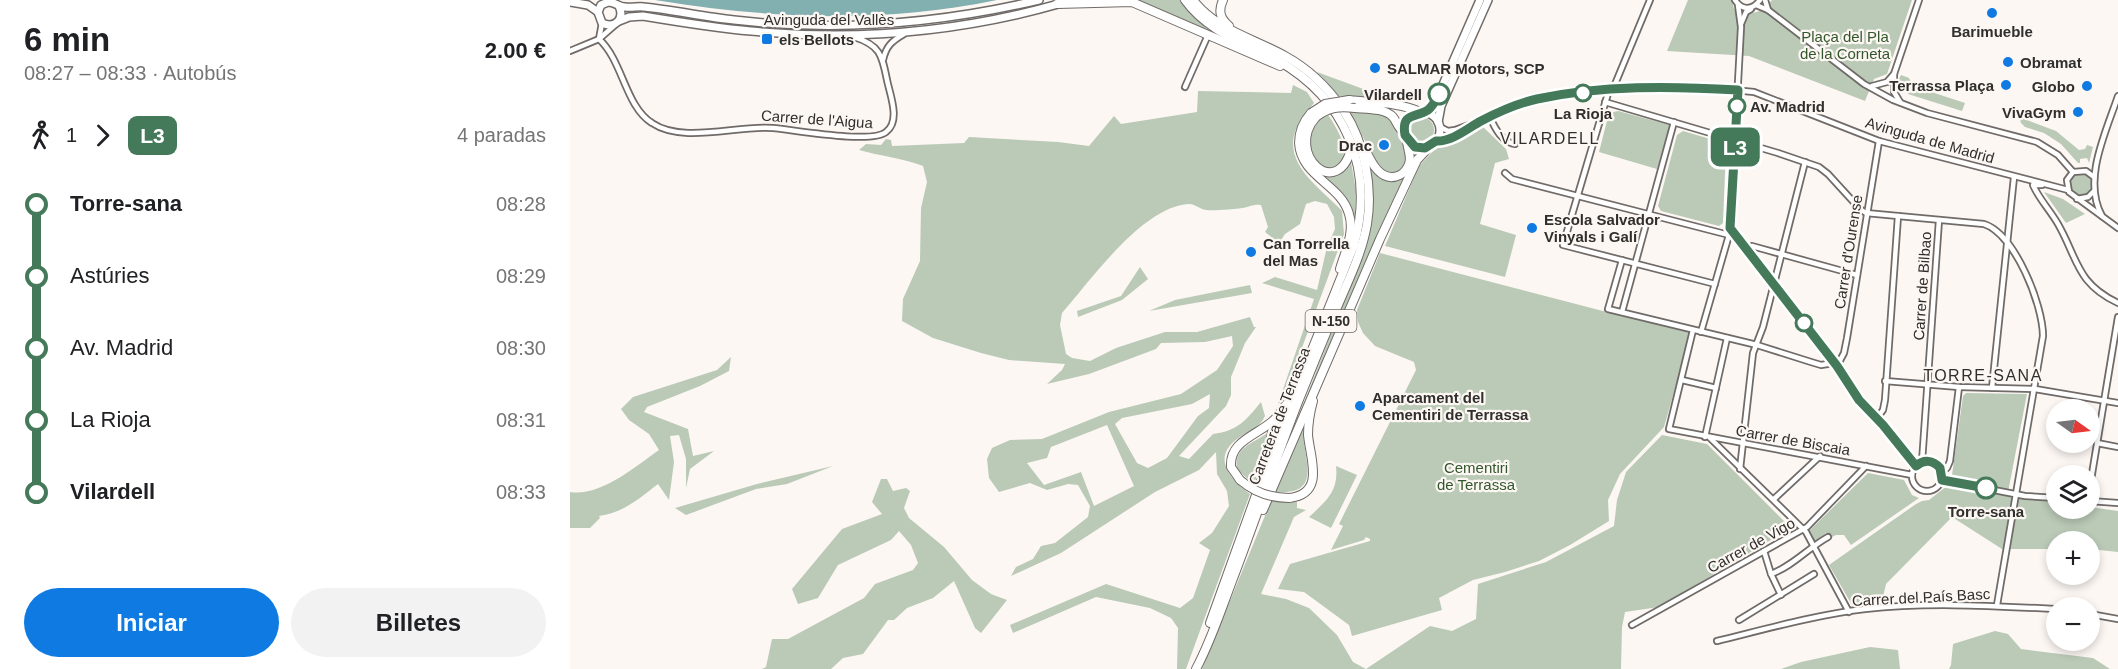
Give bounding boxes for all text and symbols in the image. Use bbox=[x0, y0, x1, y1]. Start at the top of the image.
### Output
marker: Barimueble bbox=[1985, 6, 1999, 20]
street label: Avinguda del Vallès bbox=[764, 11, 894, 28]
text: 6 min bbox=[24, 21, 110, 58]
place label: Barimueble bbox=[1951, 23, 2033, 40]
park label: Plaça del Pla de la Corneta bbox=[1800, 28, 1891, 62]
place label: els Bellots bbox=[779, 31, 854, 48]
marker: els Bellots bbox=[760, 32, 774, 46]
text: 2.00 € bbox=[485, 38, 546, 63]
place label: Obramat bbox=[2020, 54, 2082, 71]
marker: Obramat bbox=[2001, 55, 2015, 69]
place label: SALMAR Motors, SCP bbox=[1387, 60, 1545, 77]
marker: SALMAR Motors, SCP bbox=[1368, 61, 1382, 75]
text: 08:27 – 08:33 · Autobús bbox=[24, 62, 236, 84]
place label: Terrassa Plaça bbox=[1889, 77, 1995, 94]
marker: Terrassa Plaça bbox=[1999, 78, 2013, 92]
place label: Globo bbox=[2032, 78, 2075, 95]
marker: Globo bbox=[2080, 79, 2094, 93]
marker: Vilardell bbox=[1428, 83, 1450, 105]
marker: La Rioja bbox=[1574, 84, 1592, 102]
place label: Vilardell bbox=[1364, 86, 1422, 103]
marker: Av. Madrid bbox=[1728, 97, 1746, 115]
place label: Av. Madrid bbox=[1750, 98, 1825, 115]
place label: VivaGym bbox=[2002, 104, 2066, 121]
place label: La Rioja bbox=[1554, 105, 1613, 122]
marker: VivaGym bbox=[2071, 105, 2085, 119]
street label: Carrer de l'Aigua bbox=[760, 107, 874, 131]
street label: Avinguda de Madrid bbox=[1864, 113, 1996, 167]
icon: walk bbox=[24, 119, 57, 152]
icon: forward bbox=[86, 119, 119, 152]
text: 1 bbox=[66, 124, 77, 146]
text: L3 bbox=[140, 124, 165, 147]
text: 4 paradas bbox=[457, 124, 546, 146]
line badge: L3 bbox=[1708, 128, 1762, 166]
district label: VILARDELL bbox=[1500, 130, 1600, 147]
text: L3 bbox=[1723, 136, 1747, 159]
place label: Drac bbox=[1339, 137, 1372, 154]
marker: Drac bbox=[1377, 138, 1391, 152]
text: Torre-sana bbox=[70, 191, 182, 216]
text: 08:28 bbox=[496, 193, 546, 215]
street label: Carrer d'Ourense bbox=[1831, 194, 1865, 310]
place label: Escola Salvador Vinyals i Galí bbox=[1544, 211, 1660, 245]
marker: Escola Salvador Vinyals i Galí bbox=[1525, 221, 1539, 235]
street label: Carrer de Bilbao bbox=[1910, 231, 1934, 341]
place label: Can Torrella del Mas bbox=[1263, 235, 1350, 269]
marker: Can Torrella del Mas bbox=[1244, 245, 1258, 259]
text: Astúries bbox=[70, 263, 149, 288]
text: 08:29 bbox=[496, 265, 546, 287]
road number: N-150 bbox=[1306, 310, 1356, 332]
unlabelled marker bbox=[1795, 314, 1813, 332]
text: Av. Madrid bbox=[70, 335, 173, 360]
text: 08:30 bbox=[496, 337, 546, 359]
street label: Carretera de Terrassa bbox=[1245, 344, 1313, 487]
district label: TORRE-SANA bbox=[1923, 367, 2043, 384]
place label: Aparcament del Cementiri de Terrassa bbox=[1372, 389, 1529, 423]
marker: Aparcament del Cementiri de Terrassa bbox=[1353, 399, 1367, 413]
north arrow bbox=[2046, 399, 2100, 453]
map controls bbox=[2046, 399, 2100, 651]
text: La Rioja bbox=[70, 407, 151, 432]
text: 08:31 bbox=[496, 409, 546, 431]
street label: Carrer de Biscaia bbox=[1734, 422, 1852, 459]
park label: Cementiri de Terrassa bbox=[1437, 459, 1516, 493]
button: layers bbox=[2046, 465, 2100, 519]
marker: Torre-sana bbox=[1975, 477, 1997, 499]
text: Vilardell bbox=[70, 479, 155, 504]
text: 08:33 bbox=[496, 481, 546, 503]
place label: Torre-sana bbox=[1948, 503, 2025, 520]
street label: Carrer de Vigo bbox=[1704, 514, 1798, 576]
button: + bbox=[2046, 531, 2100, 585]
street label: Carrer del País Basc bbox=[1851, 585, 1991, 609]
button: Iniciar bbox=[24, 588, 279, 657]
button: Billetes bbox=[291, 588, 546, 657]
button: − bbox=[2046, 597, 2100, 651]

